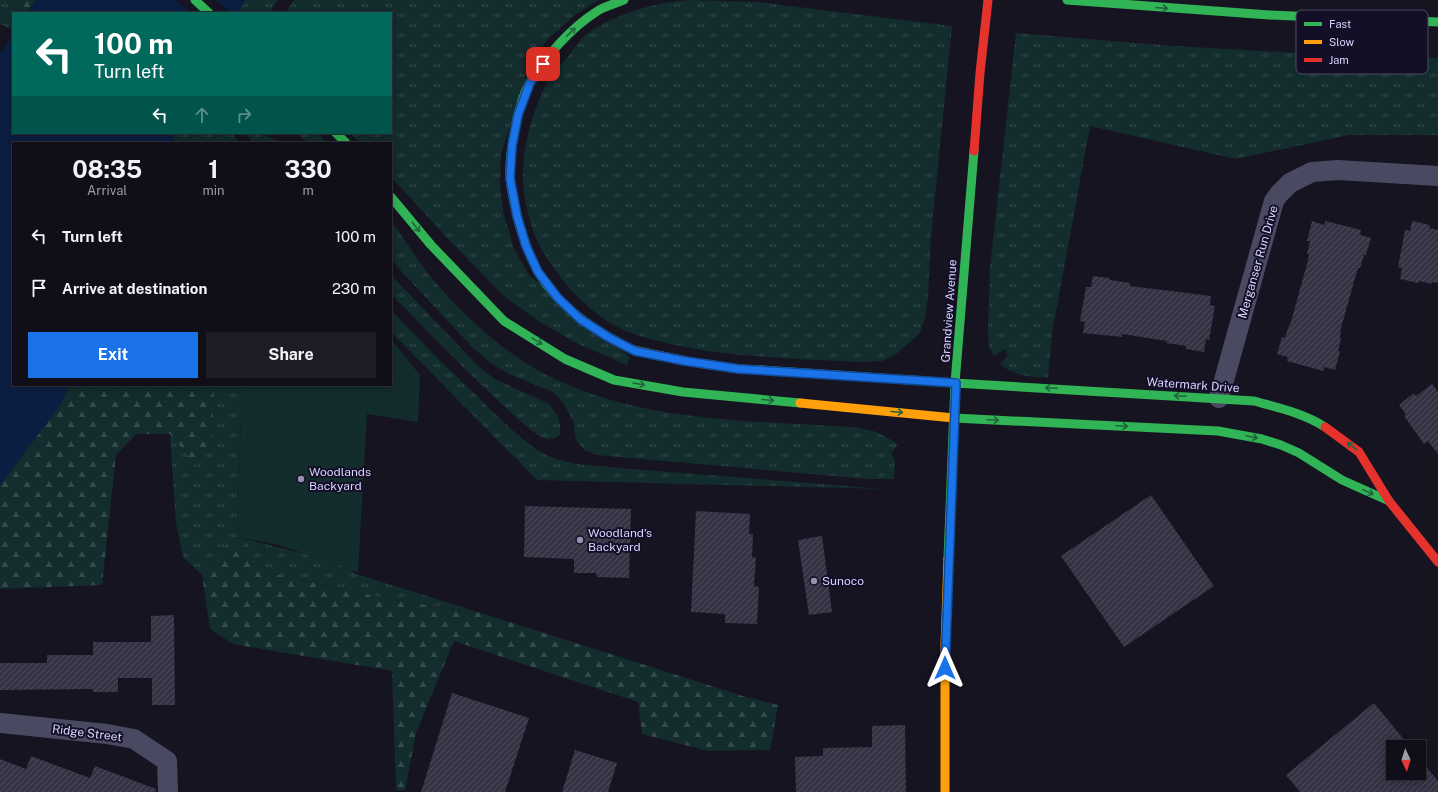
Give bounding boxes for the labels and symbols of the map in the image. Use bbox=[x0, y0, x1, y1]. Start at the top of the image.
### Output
one-way arrow bbox=[1155, 4, 1168, 11]
legend bbox=[1296, 10, 1428, 74]
text: Fast bbox=[1329, 18, 1351, 30]
one-way arrow bbox=[566, 27, 576, 37]
text: Slow bbox=[1329, 36, 1355, 48]
pin bbox=[526, 47, 560, 81]
text: Jam bbox=[1329, 54, 1349, 66]
street label: Merganser Run Drive bbox=[1235, 204, 1281, 320]
one-way arrow bbox=[411, 222, 420, 232]
street label: Grandview Avenue bbox=[938, 259, 960, 363]
one-way arrow bbox=[531, 338, 543, 346]
street label: Watermark Drive bbox=[1146, 375, 1240, 395]
one-way arrow bbox=[632, 380, 645, 388]
one-way arrow bbox=[1045, 385, 1058, 392]
one-way arrow bbox=[1174, 392, 1187, 399]
one-way arrow bbox=[761, 397, 774, 404]
one-way arrow bbox=[890, 409, 903, 416]
one-way arrow bbox=[986, 416, 999, 423]
one-way arrow bbox=[1115, 423, 1128, 430]
one-way arrow bbox=[1245, 433, 1258, 441]
one-way arrow bbox=[1346, 442, 1357, 451]
place label: Woodlands Backyard bbox=[309, 465, 371, 493]
marker: Woodlands Backyard bbox=[296, 474, 306, 484]
one-way arrow bbox=[1362, 489, 1374, 496]
place label: Woodland’s Backyard bbox=[588, 526, 652, 554]
marker: Woodland’s Backyard bbox=[575, 535, 585, 545]
place label: Sunoco bbox=[822, 574, 864, 588]
marker: Sunoco bbox=[809, 576, 819, 586]
position arrow bbox=[924, 647, 966, 689]
street label: Ridge Street bbox=[51, 722, 123, 744]
north arrow bbox=[1386, 740, 1426, 780]

